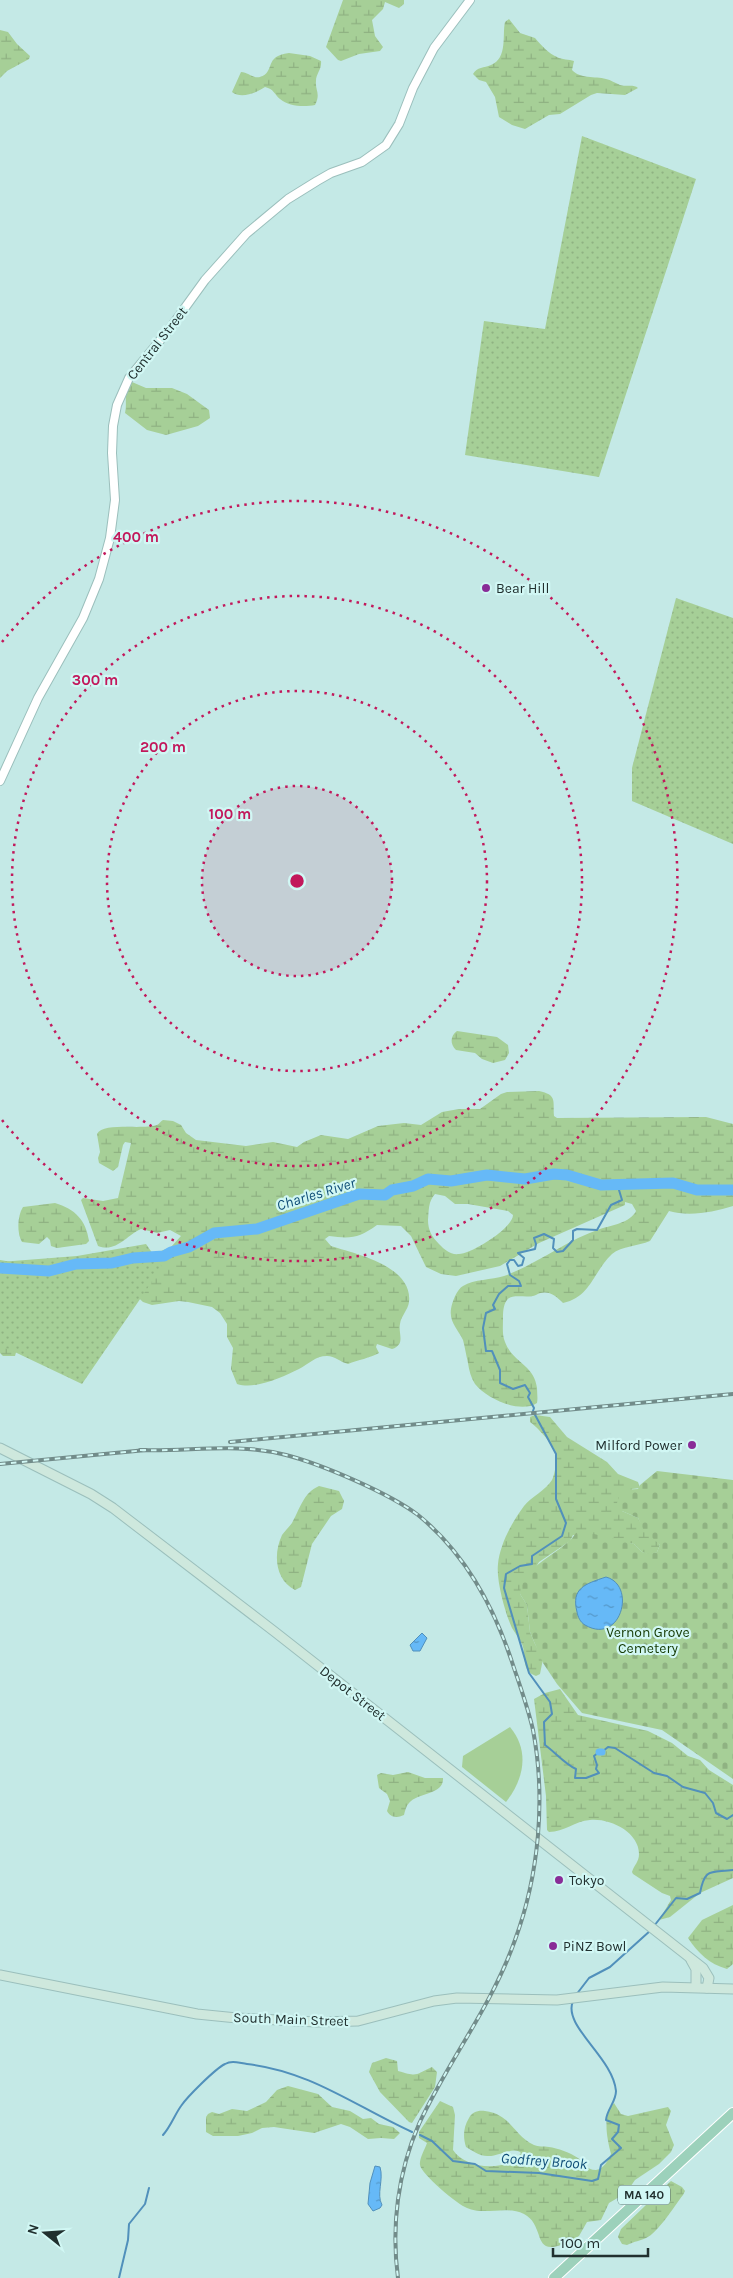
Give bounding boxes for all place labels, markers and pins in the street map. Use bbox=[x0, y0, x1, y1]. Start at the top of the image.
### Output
place label: Bear Hill bbox=[496, 580, 549, 597]
marker: Bear Hill bbox=[480, 582, 492, 594]
centre of rings bbox=[288, 872, 306, 890]
place label: Milford Power bbox=[595, 1437, 683, 1454]
marker: Milford Power bbox=[686, 1439, 698, 1451]
place label: Tokyo bbox=[569, 1872, 604, 1889]
marker: Tokyo bbox=[553, 1874, 565, 1886]
place label: PiNZ Bowl bbox=[563, 1938, 627, 1955]
marker: PiNZ Bowl bbox=[547, 1940, 559, 1952]

